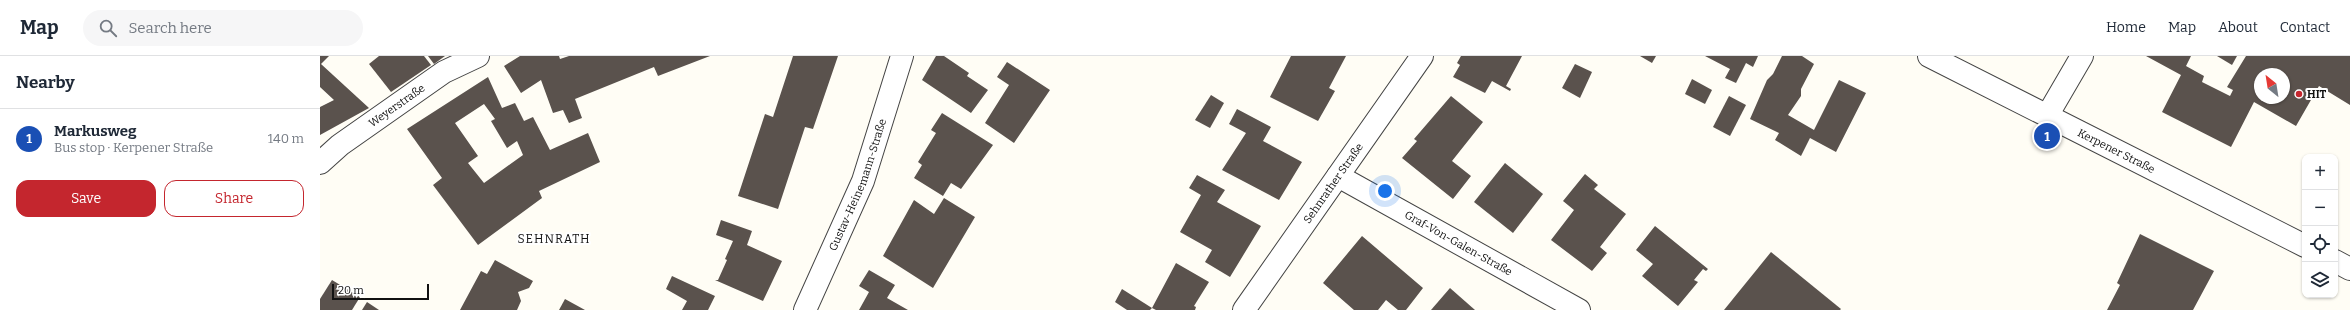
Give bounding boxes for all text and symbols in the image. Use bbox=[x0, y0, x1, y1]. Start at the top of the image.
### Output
search box bbox=[83, 10, 363, 46]
text: Map bbox=[20, 16, 59, 39]
icon: search bbox=[97, 17, 119, 39]
text: Search here bbox=[129, 19, 212, 37]
text: Home bbox=[2106, 19, 2146, 36]
text: Map bbox=[2168, 19, 2196, 36]
text: About bbox=[2218, 19, 2258, 36]
text: Contact bbox=[2280, 19, 2330, 36]
north arrow bbox=[2254, 68, 2290, 104]
text: Nearby bbox=[16, 72, 75, 93]
street label: Weyerstraße bbox=[366, 81, 427, 129]
place label: HIT bbox=[2307, 88, 2326, 101]
marker: HIT bbox=[2294, 89, 2304, 99]
street label: Gustav-Heinemann-Straße bbox=[826, 117, 889, 253]
pin: 1 bbox=[2034, 121, 2060, 151]
text: Markusweg bbox=[54, 122, 137, 140]
street label: Kerpener Straße bbox=[2076, 126, 2157, 176]
text: 1 bbox=[26, 131, 32, 146]
text: 140 m bbox=[268, 131, 304, 146]
text: Bus stop · Kerpener Straße bbox=[54, 140, 213, 155]
street label: Sehnrather Straße bbox=[1300, 141, 1365, 226]
map controls bbox=[2302, 154, 2338, 298]
button: + bbox=[2302, 154, 2338, 190]
button: Save bbox=[16, 180, 156, 217]
button: Share bbox=[164, 180, 304, 217]
your location bbox=[1375, 181, 1395, 201]
button: − bbox=[2302, 190, 2338, 226]
street label: Graf-Von-Galen-Straße bbox=[1403, 208, 1515, 278]
button: locate bbox=[2302, 226, 2338, 262]
district label: SEHNRATH bbox=[517, 232, 591, 246]
button: layers bbox=[2302, 262, 2338, 298]
scale bar bbox=[332, 282, 429, 301]
text: 20 m bbox=[338, 284, 364, 297]

